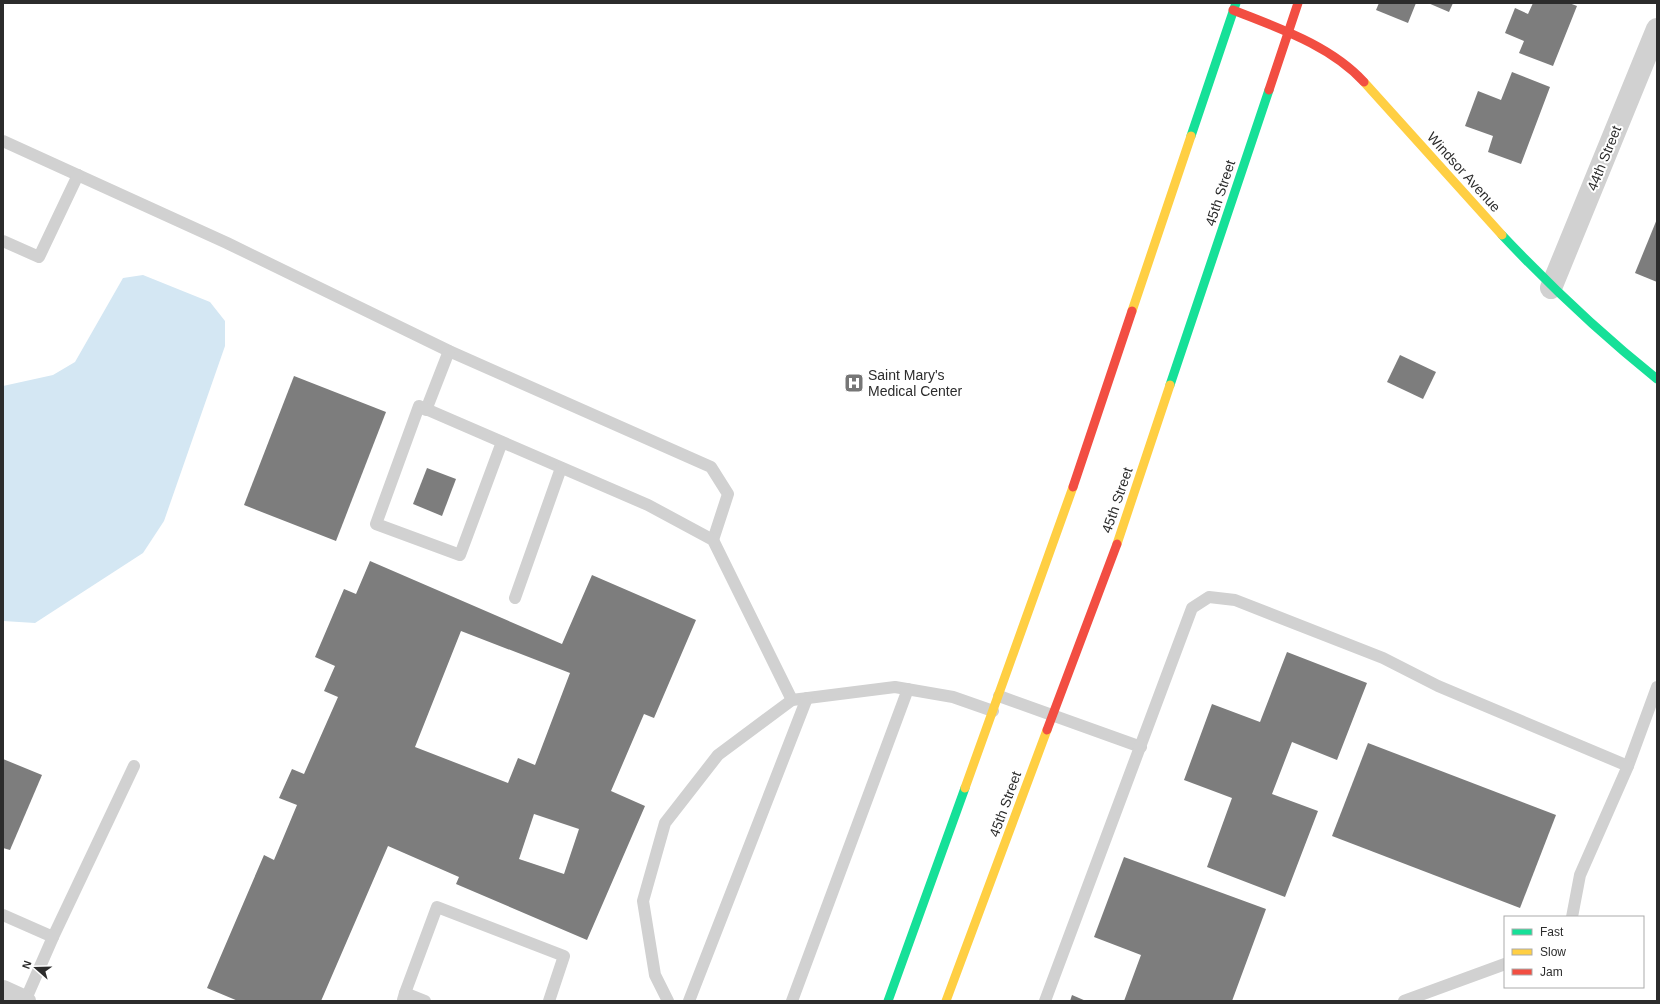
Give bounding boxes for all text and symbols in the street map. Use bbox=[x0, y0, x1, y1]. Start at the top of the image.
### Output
street label: 44th Street bbox=[1584, 123, 1624, 193]
street label: Windsor Avenue bbox=[1424, 129, 1504, 215]
street label: 45th Street bbox=[1202, 158, 1238, 228]
place label: Saint Mary's Medical Center bbox=[868, 367, 962, 399]
hospital icon: Saint Mary's Medical Center bbox=[843, 372, 865, 394]
street label: 45th Street bbox=[1098, 465, 1136, 535]
street label: 45th Street bbox=[986, 769, 1024, 839]
legend bbox=[1504, 916, 1644, 988]
text: Fast bbox=[1540, 925, 1564, 939]
text: Slow bbox=[1540, 945, 1566, 959]
north arrow bbox=[16, 948, 56, 988]
text: N bbox=[20, 959, 34, 970]
text: Jam bbox=[1540, 965, 1563, 979]

